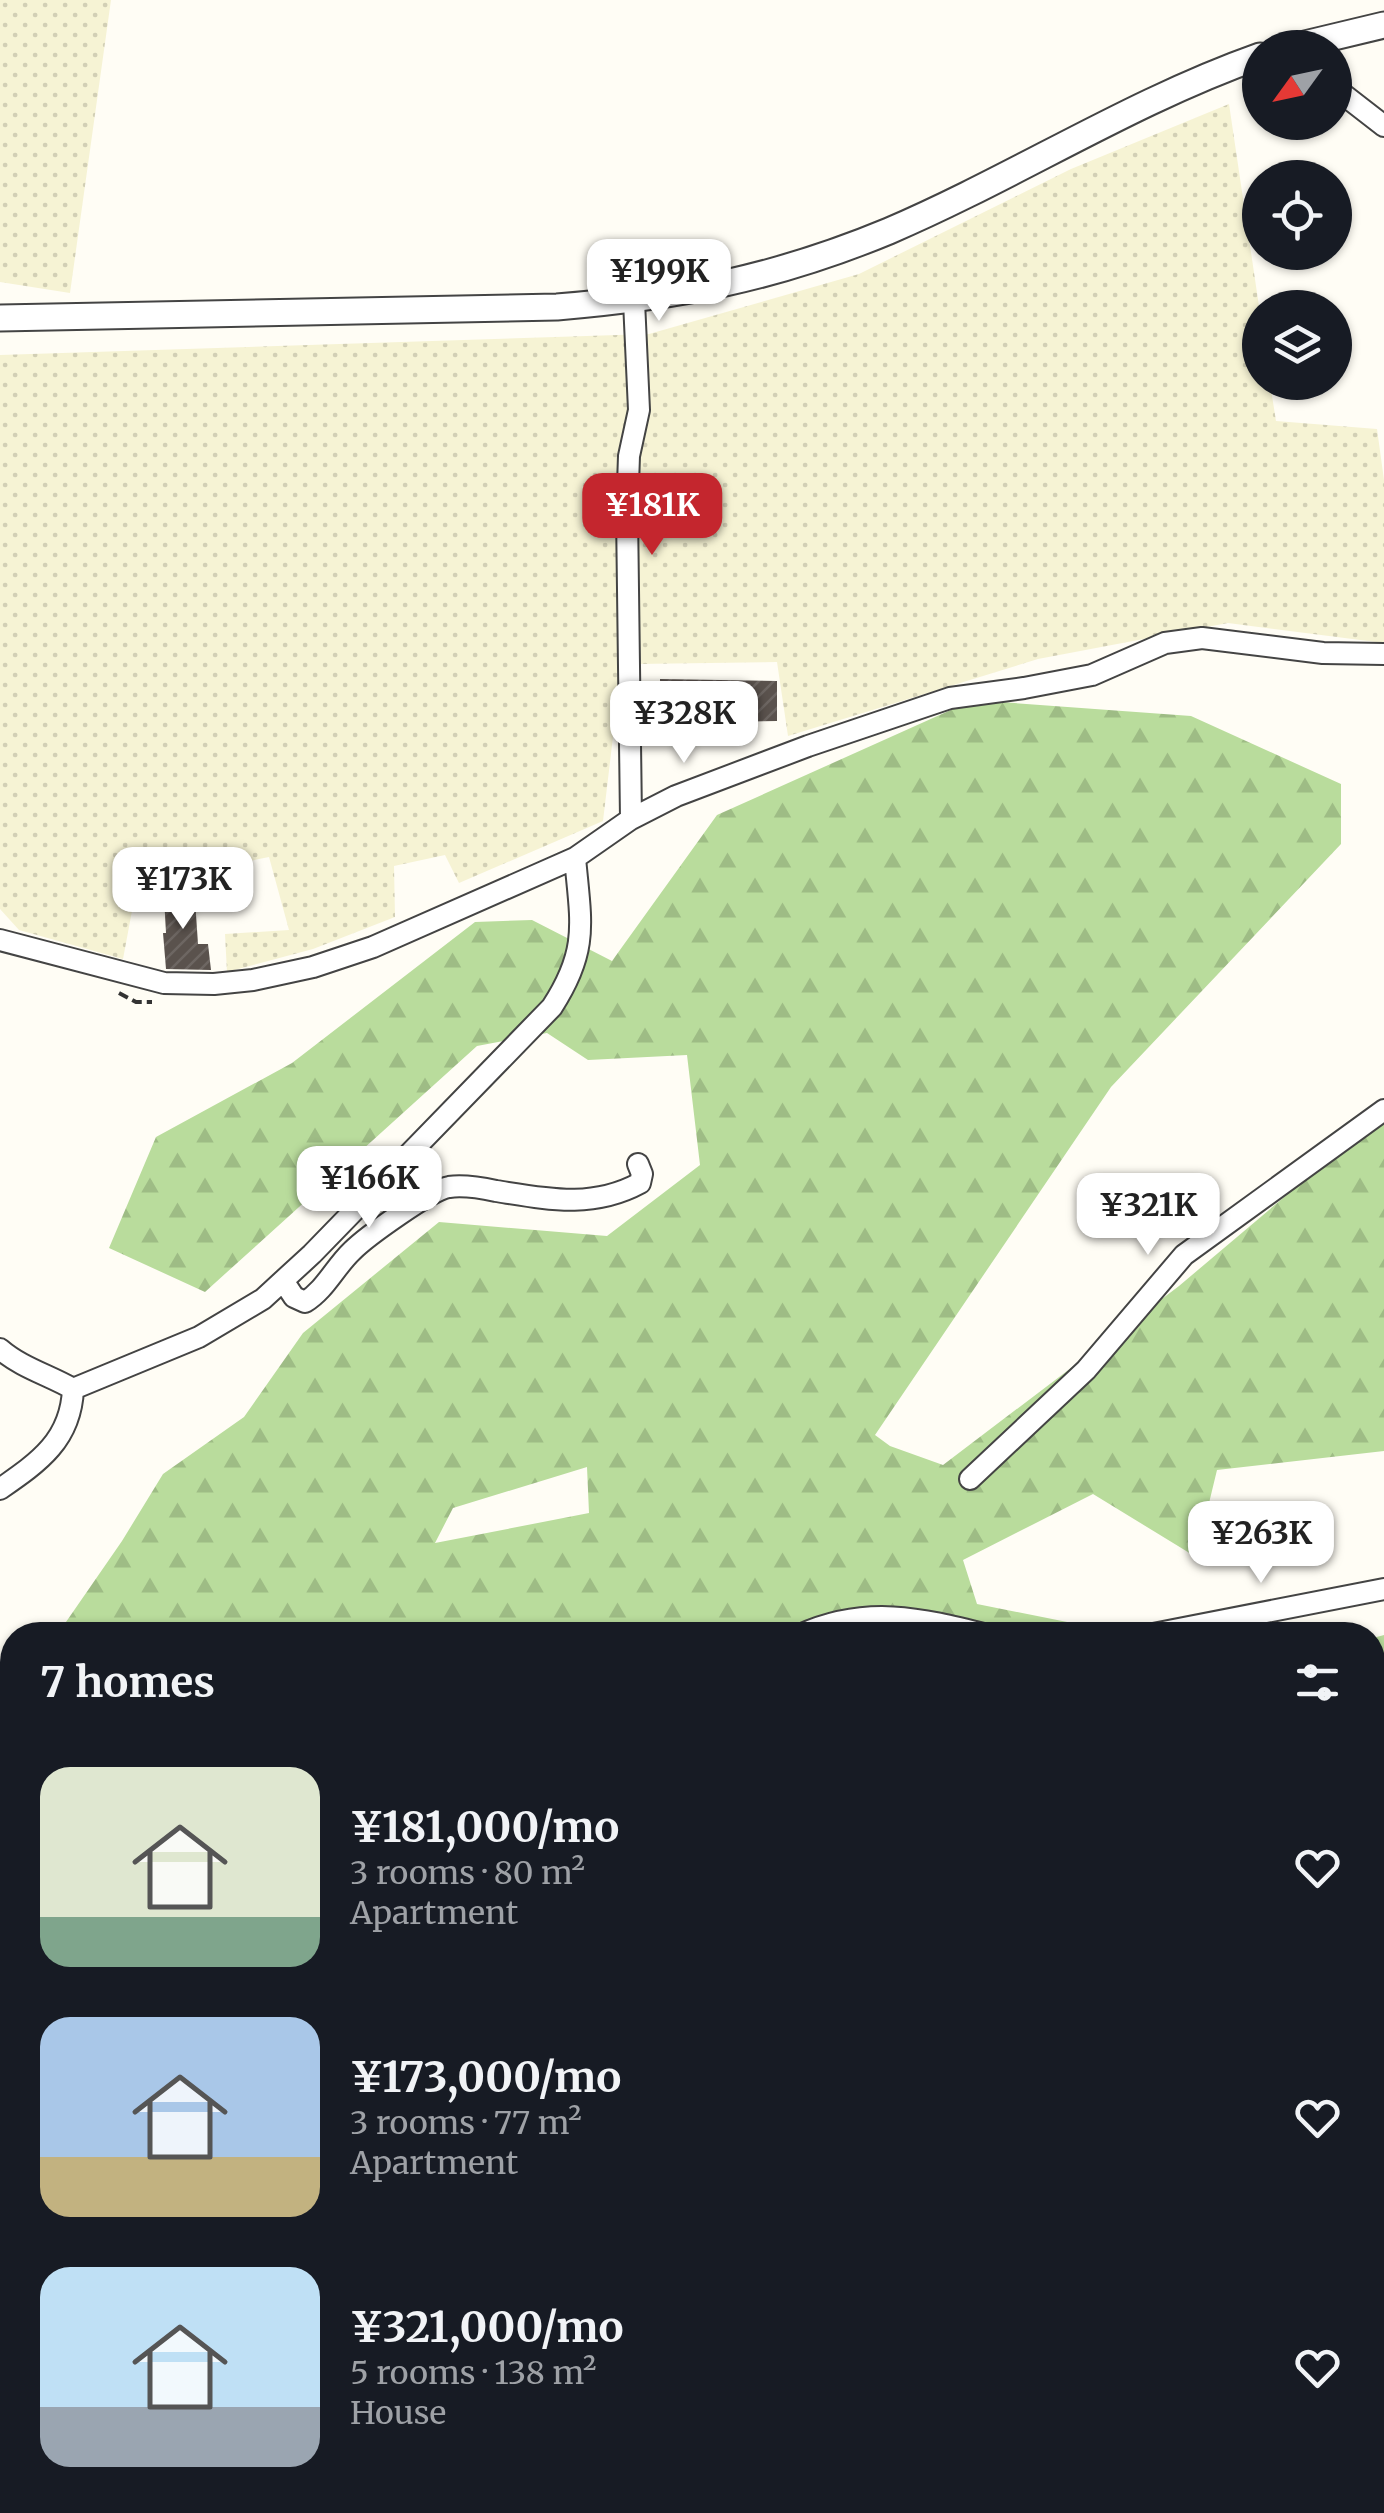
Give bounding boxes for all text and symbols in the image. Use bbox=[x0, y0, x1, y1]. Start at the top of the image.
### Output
north arrow bbox=[1242, 30, 1352, 140]
map controls bbox=[1242, 30, 1352, 400]
button: locate bbox=[1242, 160, 1352, 270]
pin: ¥199K bbox=[589, 239, 729, 324]
text: ¥199K bbox=[609, 251, 709, 291]
button: layers bbox=[1242, 290, 1352, 400]
pin: ¥181K bbox=[582, 473, 722, 558]
text: ¥181K bbox=[604, 485, 700, 525]
pin: ¥328K bbox=[614, 681, 754, 766]
text: ¥328K bbox=[632, 693, 736, 733]
pin: ¥173K bbox=[113, 847, 253, 932]
text: ¥173K bbox=[134, 859, 232, 899]
pin: ¥166K bbox=[299, 1146, 439, 1231]
text: ¥166K bbox=[319, 1158, 419, 1198]
pin: ¥321K bbox=[1078, 1173, 1218, 1258]
text: ¥321K bbox=[1099, 1185, 1197, 1225]
pin: ¥263K bbox=[1191, 1501, 1331, 1586]
text: ¥263K bbox=[1210, 1513, 1312, 1553]
icon: filters bbox=[1290, 1655, 1345, 1710]
text: 7 homes bbox=[40, 1656, 215, 1708]
text: ¥181,000/mo bbox=[350, 1801, 619, 1853]
icon: home bbox=[120, 1807, 240, 1927]
icon: heart bbox=[1290, 1840, 1345, 1895]
text: 3 rooms · 80 m² bbox=[350, 1853, 585, 1893]
text: Apartment bbox=[350, 1893, 518, 1933]
text: ¥173,000/mo bbox=[350, 2051, 621, 2103]
icon: home bbox=[120, 2057, 240, 2177]
icon: heart bbox=[1290, 2090, 1345, 2145]
text: 3 rooms · 77 m² bbox=[350, 2103, 582, 2143]
text: Apartment bbox=[350, 2143, 518, 2183]
text: ¥321,000/mo bbox=[350, 2301, 623, 2353]
icon: home bbox=[120, 2307, 240, 2427]
icon: heart bbox=[1290, 2340, 1345, 2395]
text: 5 rooms · 138 m² bbox=[350, 2353, 596, 2393]
text: House bbox=[350, 2393, 446, 2433]

